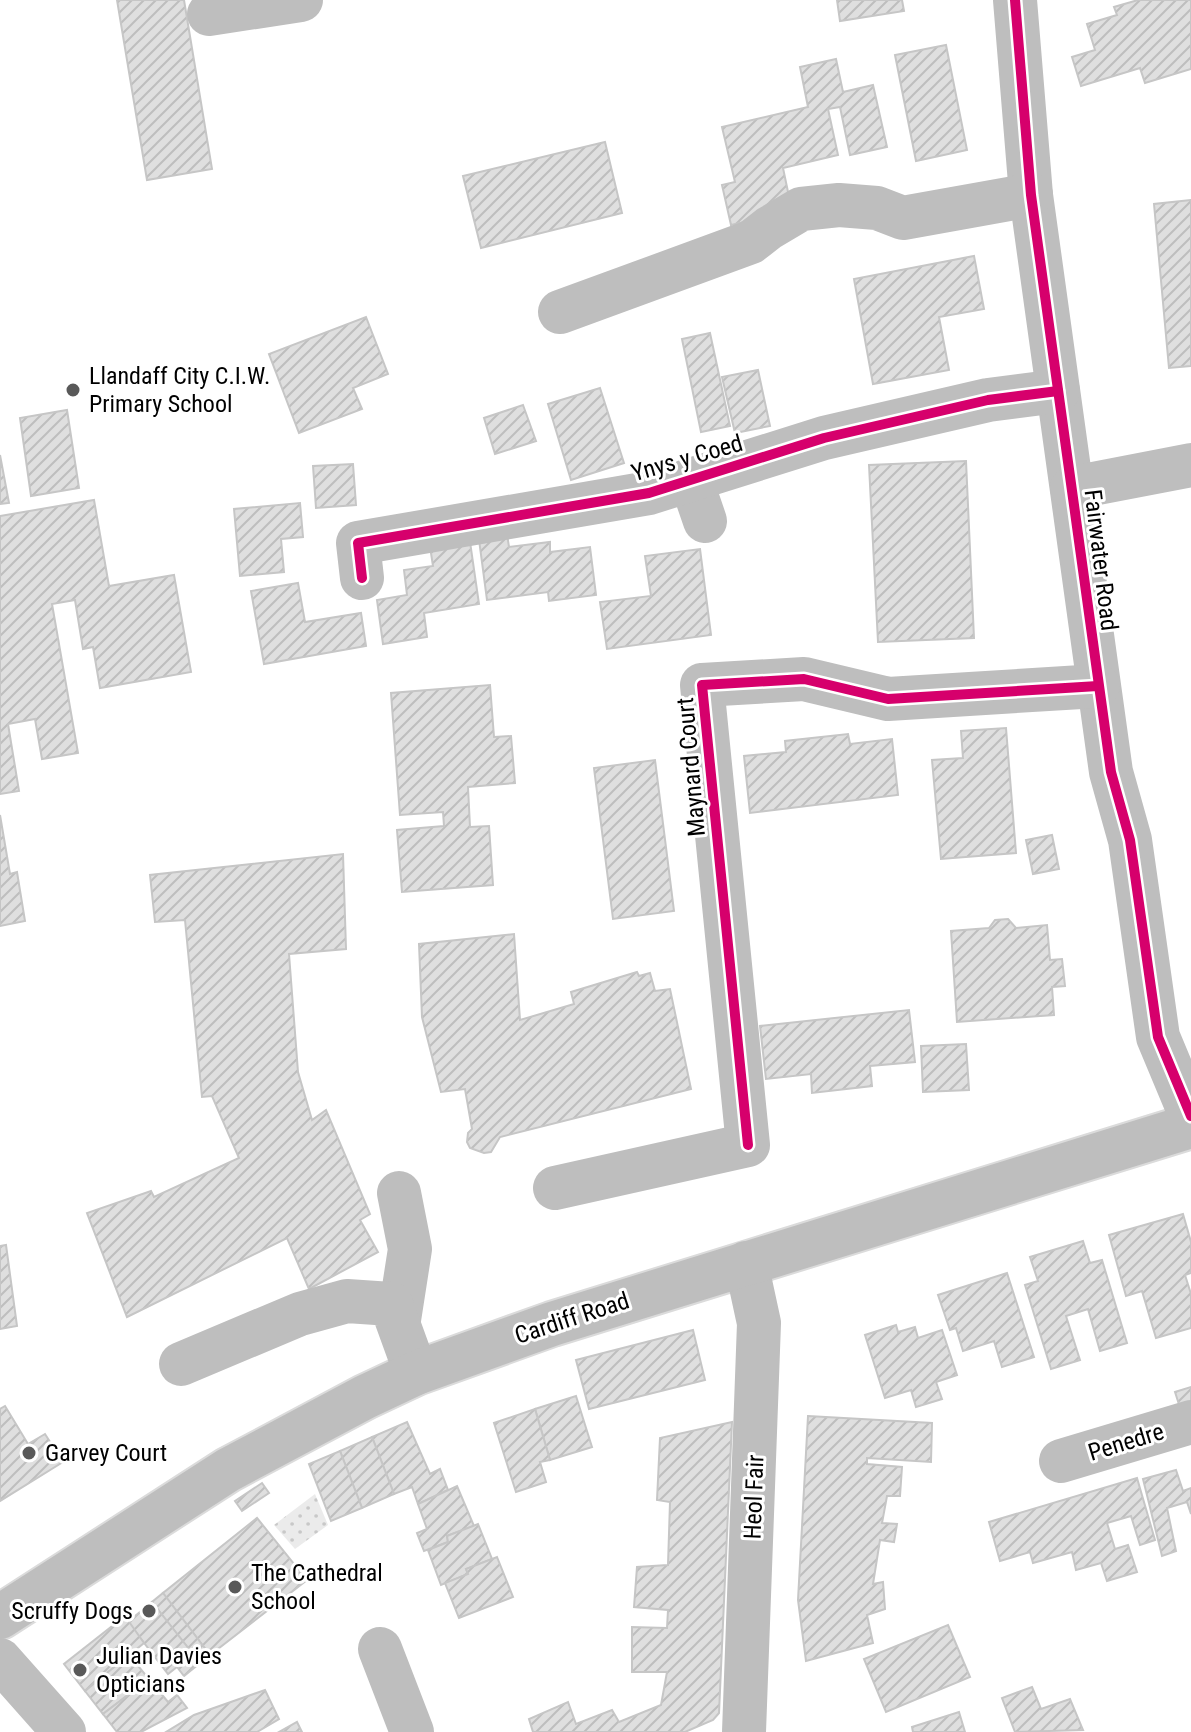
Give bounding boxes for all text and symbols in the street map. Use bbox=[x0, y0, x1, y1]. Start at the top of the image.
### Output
place label: Llandaff City C.I.W. Primary School bbox=[89, 362, 270, 418]
marker: Llandaff City C.I.W. Primary School bbox=[64, 381, 82, 399]
street label: Ynys y Coed bbox=[628, 429, 746, 487]
street label: Fairwater Road bbox=[1078, 488, 1124, 632]
street label: Maynard Court bbox=[671, 696, 711, 838]
street label: Cardiff Road bbox=[511, 1286, 633, 1350]
street label: Penedre bbox=[1085, 1417, 1167, 1467]
place label: Garvey Court bbox=[45, 1439, 167, 1467]
marker: Garvey Court bbox=[20, 1444, 38, 1462]
street label: Heol Fair bbox=[739, 1454, 769, 1540]
place label: The Cathedral School bbox=[251, 1559, 383, 1615]
marker: The Cathedral School bbox=[226, 1578, 244, 1596]
place label: Scruffy Dogs bbox=[11, 1597, 133, 1625]
marker: Scruffy Dogs bbox=[140, 1602, 158, 1620]
place label: Julian Davies Opticians bbox=[96, 1642, 222, 1698]
marker: Julian Davies Opticians bbox=[71, 1661, 89, 1679]

